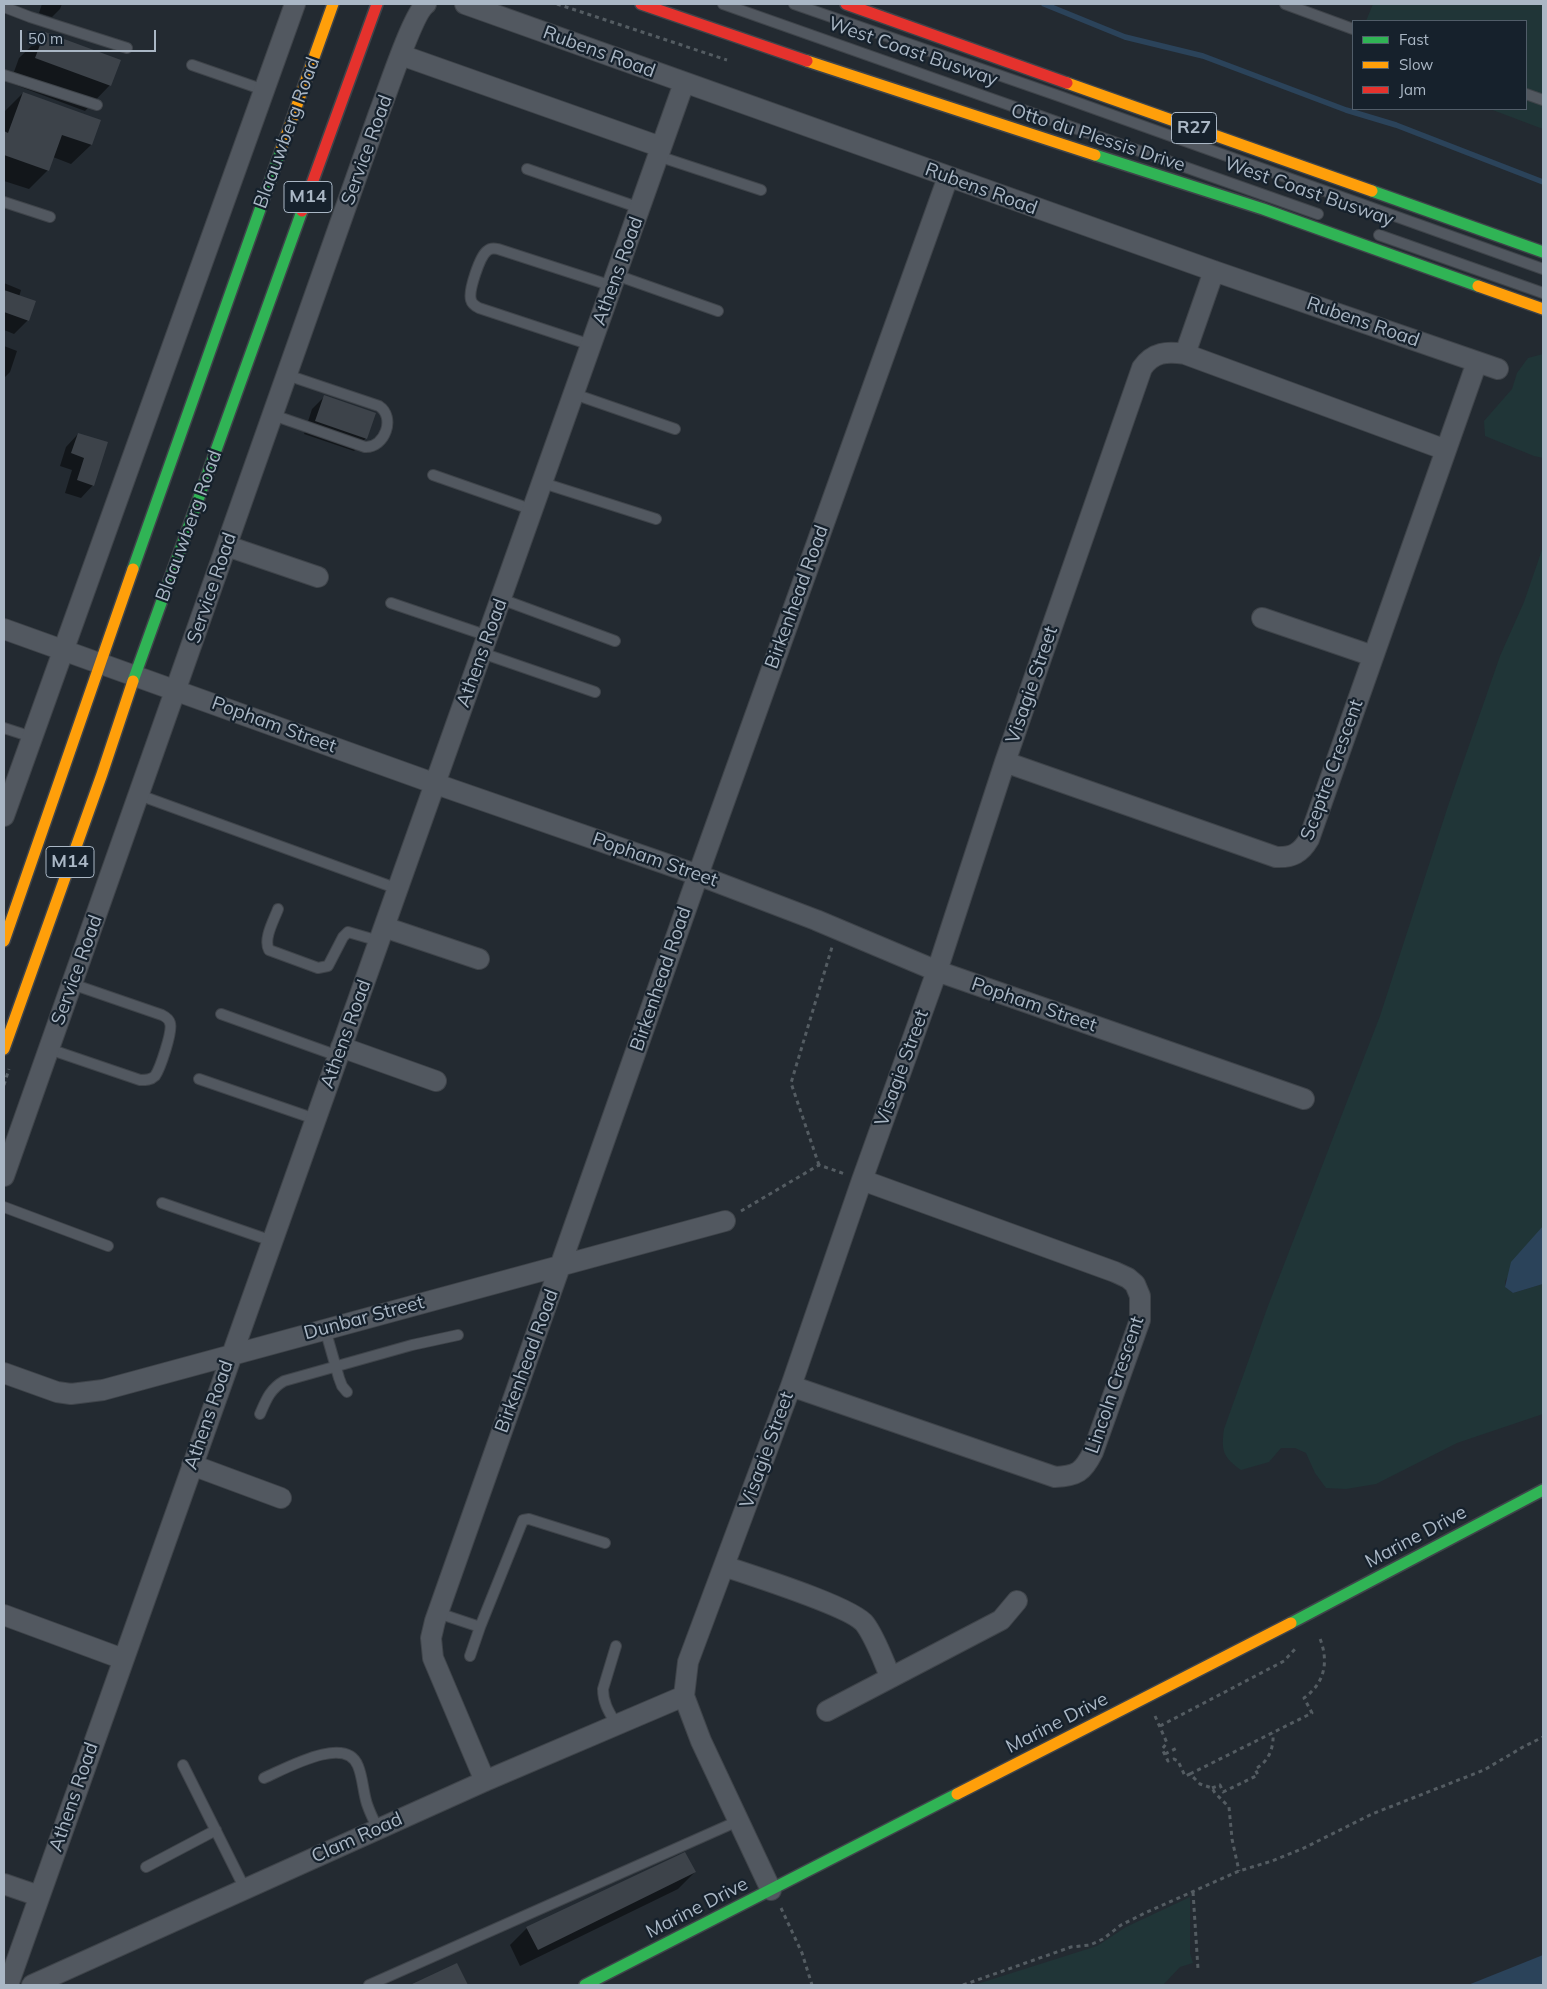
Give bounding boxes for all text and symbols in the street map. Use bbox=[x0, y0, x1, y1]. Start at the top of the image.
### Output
street label: West Coast Busway bbox=[825, 12, 1001, 92]
scale bar bbox=[22, 20, 159, 52]
legend bbox=[1352, 20, 1527, 110]
street label: Rubens Road bbox=[540, 21, 658, 83]
text: 50 m bbox=[28, 29, 63, 48]
text: Fast bbox=[1399, 30, 1429, 49]
street label: Blaauwberg Road bbox=[249, 54, 325, 212]
text: Slow bbox=[1399, 55, 1433, 74]
text: Jam bbox=[1399, 80, 1426, 99]
street label: Service Road bbox=[337, 92, 397, 208]
street label: Otto du Plessis Drive bbox=[1008, 99, 1188, 177]
road number: R27 bbox=[1172, 112, 1216, 144]
street label: West Coast Busway bbox=[1221, 152, 1397, 232]
street label: Rubens Road bbox=[922, 158, 1040, 220]
road number: M14 bbox=[284, 182, 332, 212]
street label: Athens Road bbox=[588, 214, 648, 328]
street label: Rubens Road bbox=[1304, 292, 1422, 352]
street label: Blaauwberg Road bbox=[151, 447, 227, 605]
street label: Birkenhead Road bbox=[760, 522, 834, 672]
street label: Service Road bbox=[182, 530, 242, 646]
street label: Athens Road bbox=[452, 596, 512, 710]
street label: Visagie Street bbox=[1001, 623, 1063, 747]
street label: Popham Street bbox=[209, 692, 339, 758]
street label: Sceptre Crescent bbox=[1296, 696, 1368, 844]
street label: Popham Street bbox=[589, 828, 721, 892]
road number: M14 bbox=[46, 846, 94, 878]
street label: Birkenhead Road bbox=[626, 904, 696, 1054]
street label: Service Road bbox=[47, 912, 107, 1028]
street label: Popham Street bbox=[968, 973, 1100, 1037]
street label: Athens Road bbox=[316, 977, 376, 1091]
street label: Visagie Street bbox=[870, 1007, 934, 1129]
street label: Birkenhead Road bbox=[490, 1286, 564, 1436]
street label: Dunbar Street bbox=[301, 1291, 427, 1345]
street label: Lincoln Crescent bbox=[1081, 1313, 1149, 1457]
street label: Athens Road bbox=[180, 1357, 238, 1473]
street label: Visagie Street bbox=[735, 1389, 799, 1511]
street label: Marine Drive bbox=[1361, 1501, 1471, 1573]
street label: Marine Drive bbox=[1002, 1688, 1112, 1758]
street label: Athens Road bbox=[45, 1739, 103, 1855]
street label: Clam Road bbox=[308, 1808, 406, 1868]
street label: Marine Drive bbox=[642, 1873, 752, 1943]

